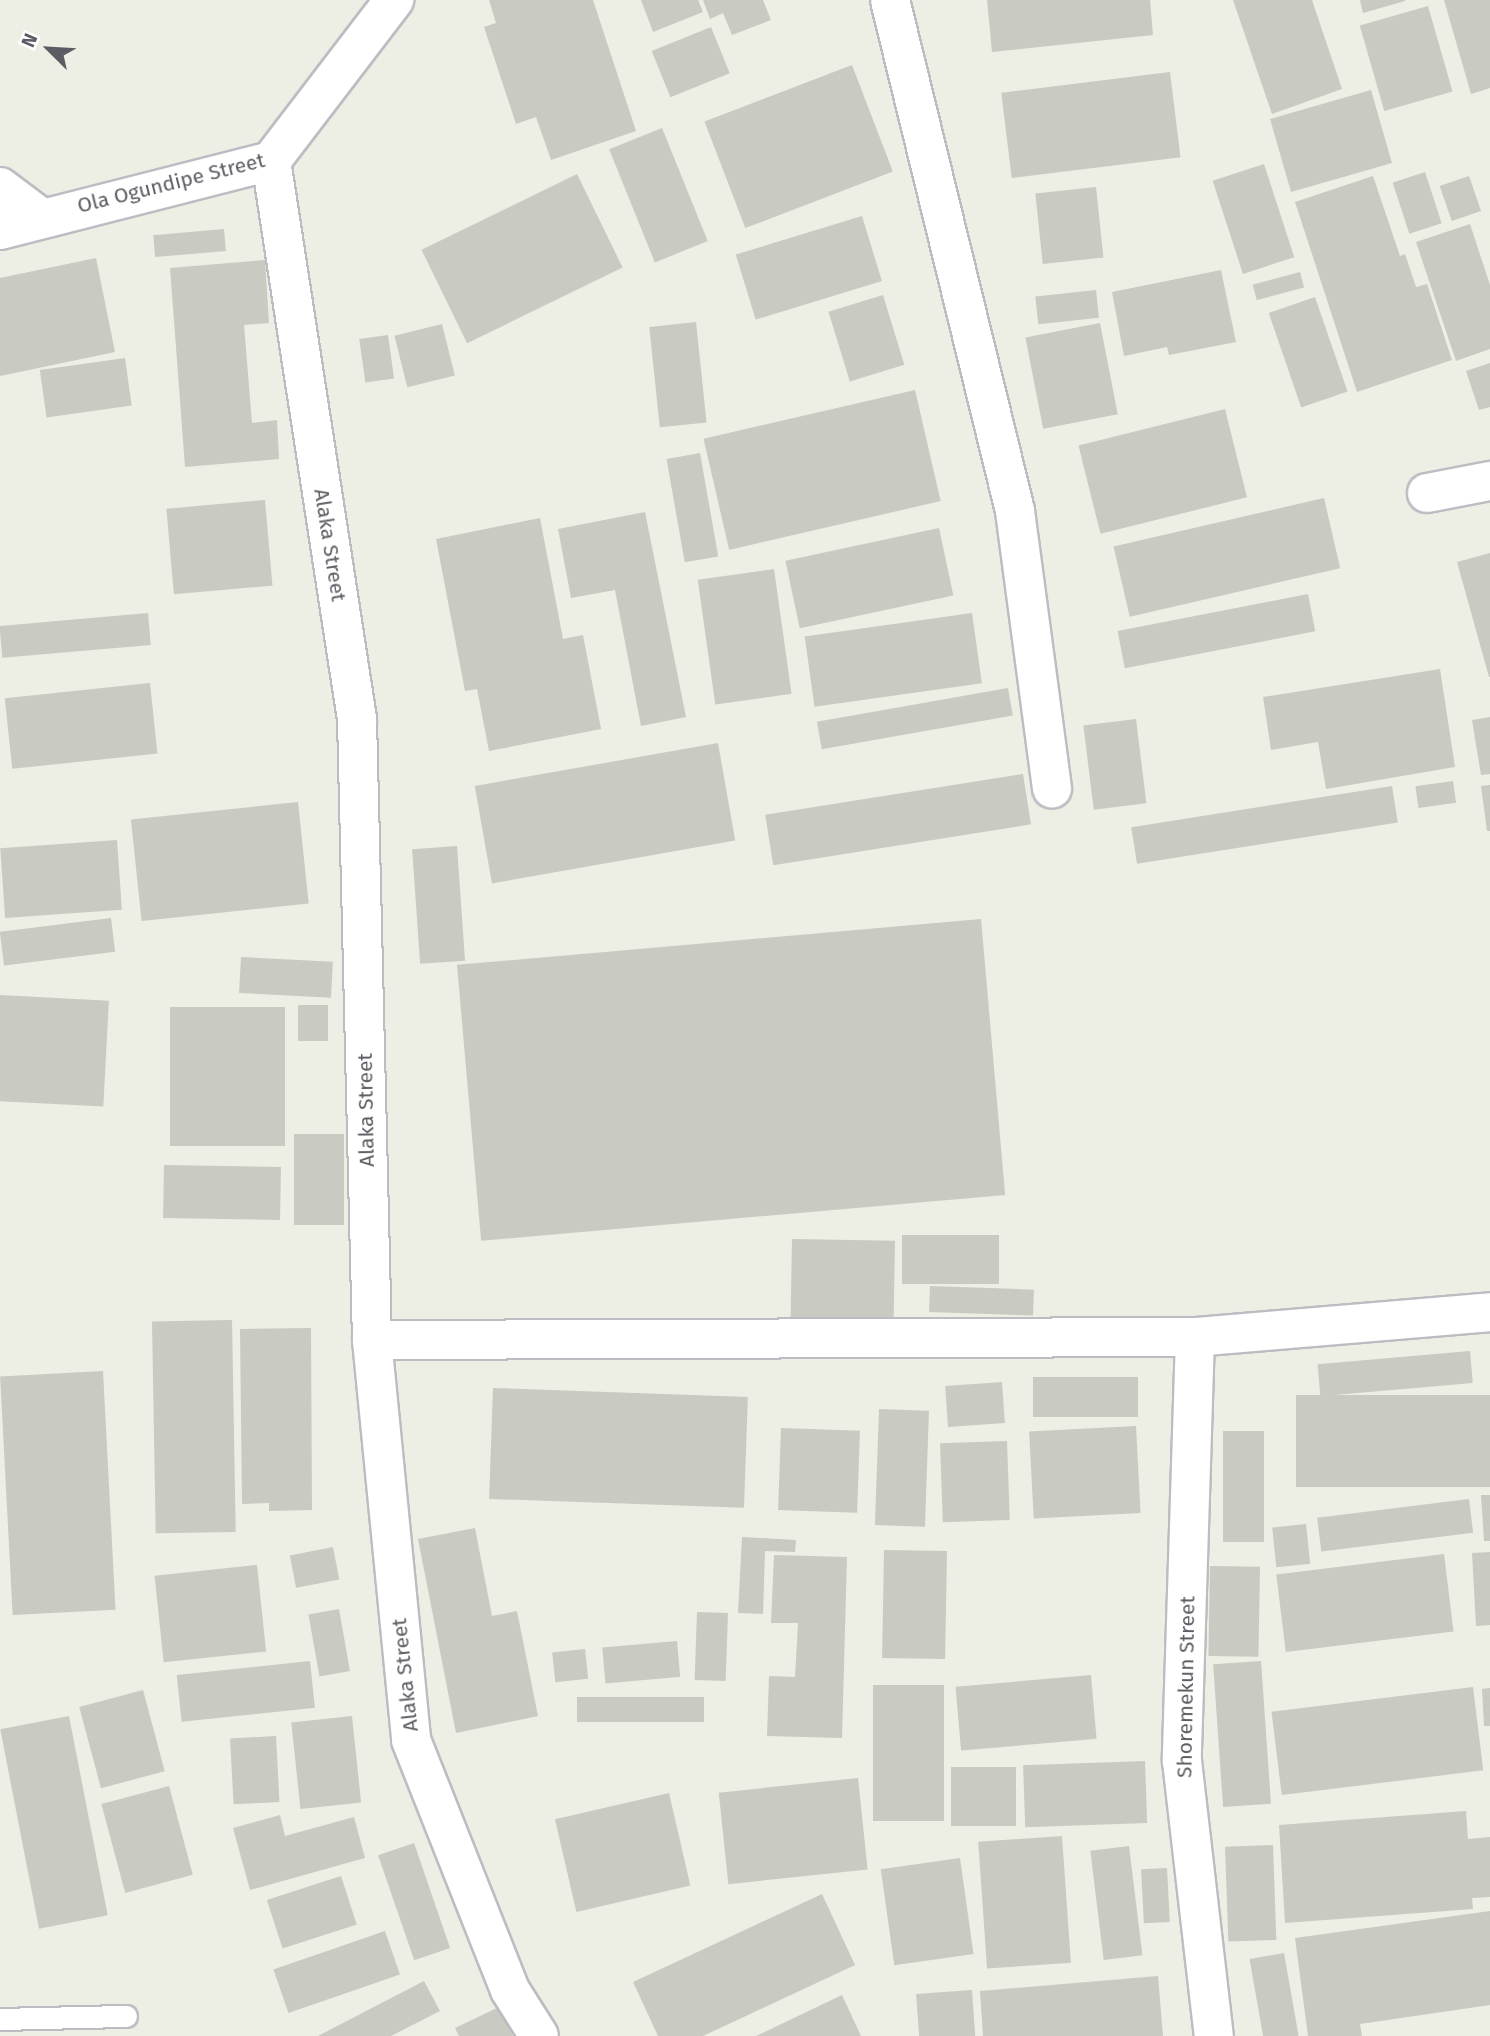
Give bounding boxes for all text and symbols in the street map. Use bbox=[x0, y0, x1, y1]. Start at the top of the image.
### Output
north arrow bbox=[14, 14, 84, 84]
text: N bbox=[16, 30, 42, 51]
street label: Ola Ogundipe Street bbox=[75, 148, 267, 218]
street label: Alaka Street bbox=[309, 487, 351, 603]
street label: Alaka Street bbox=[352, 1053, 380, 1167]
street label: Shoremekun Street bbox=[1172, 1596, 1200, 1778]
street label: Alaka Street bbox=[387, 1617, 423, 1733]

